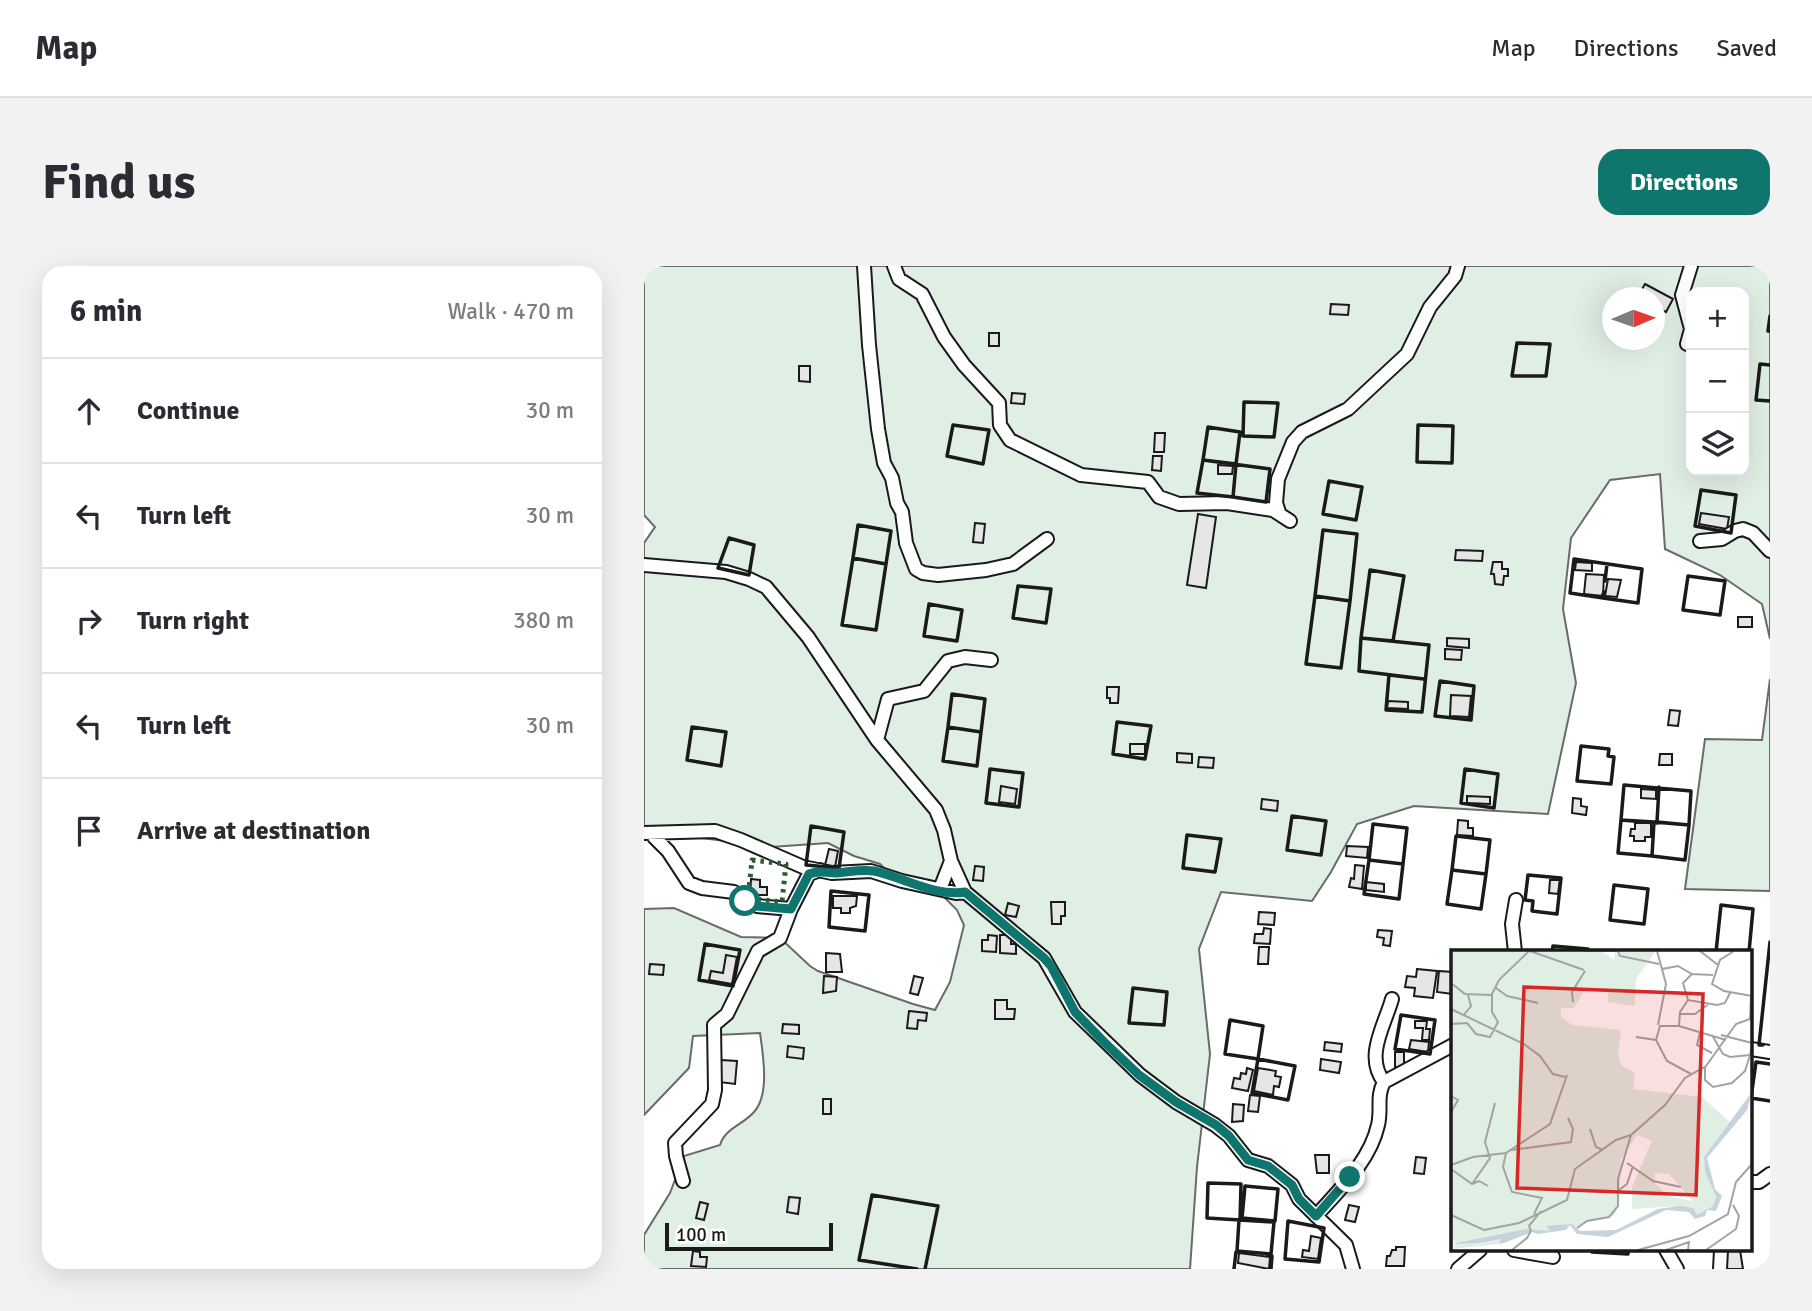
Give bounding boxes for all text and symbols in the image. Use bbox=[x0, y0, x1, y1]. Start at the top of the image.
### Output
text: Map bbox=[35, 28, 97, 69]
text: Map bbox=[1491, 33, 1536, 63]
text: Directions bbox=[1574, 33, 1679, 63]
text: Saved bbox=[1717, 33, 1777, 63]
button: Directions bbox=[1598, 149, 1770, 215]
text: Find us bbox=[42, 152, 195, 212]
north arrow bbox=[1602, 287, 1665, 350]
map controls bbox=[1686, 287, 1749, 476]
button: + bbox=[1686, 287, 1749, 350]
text: 6 min bbox=[70, 293, 142, 330]
text: Walk · 470 m bbox=[448, 297, 574, 326]
button: − bbox=[1686, 350, 1749, 413]
icon: ahead bbox=[70, 392, 108, 430]
text: Continue bbox=[137, 395, 239, 427]
text: 30 m bbox=[526, 396, 574, 425]
button: layers bbox=[1686, 413, 1749, 476]
icon: left bbox=[70, 497, 108, 535]
text: Turn left bbox=[137, 500, 231, 532]
text: 30 m bbox=[526, 501, 574, 530]
icon: right bbox=[70, 602, 108, 640]
text: Turn right bbox=[137, 605, 249, 637]
text: 380 m bbox=[513, 606, 574, 635]
icon: left bbox=[70, 707, 108, 745]
text: Turn left bbox=[137, 710, 231, 742]
text: 30 m bbox=[526, 711, 574, 740]
icon: arrive bbox=[70, 812, 108, 850]
text: Arrive at destination bbox=[137, 815, 370, 847]
route start bbox=[729, 885, 760, 916]
inset map bbox=[1451, 950, 1752, 1252]
route end bbox=[1334, 1161, 1365, 1192]
scale bar bbox=[665, 1220, 833, 1252]
text: 100 m bbox=[676, 1223, 726, 1247]

